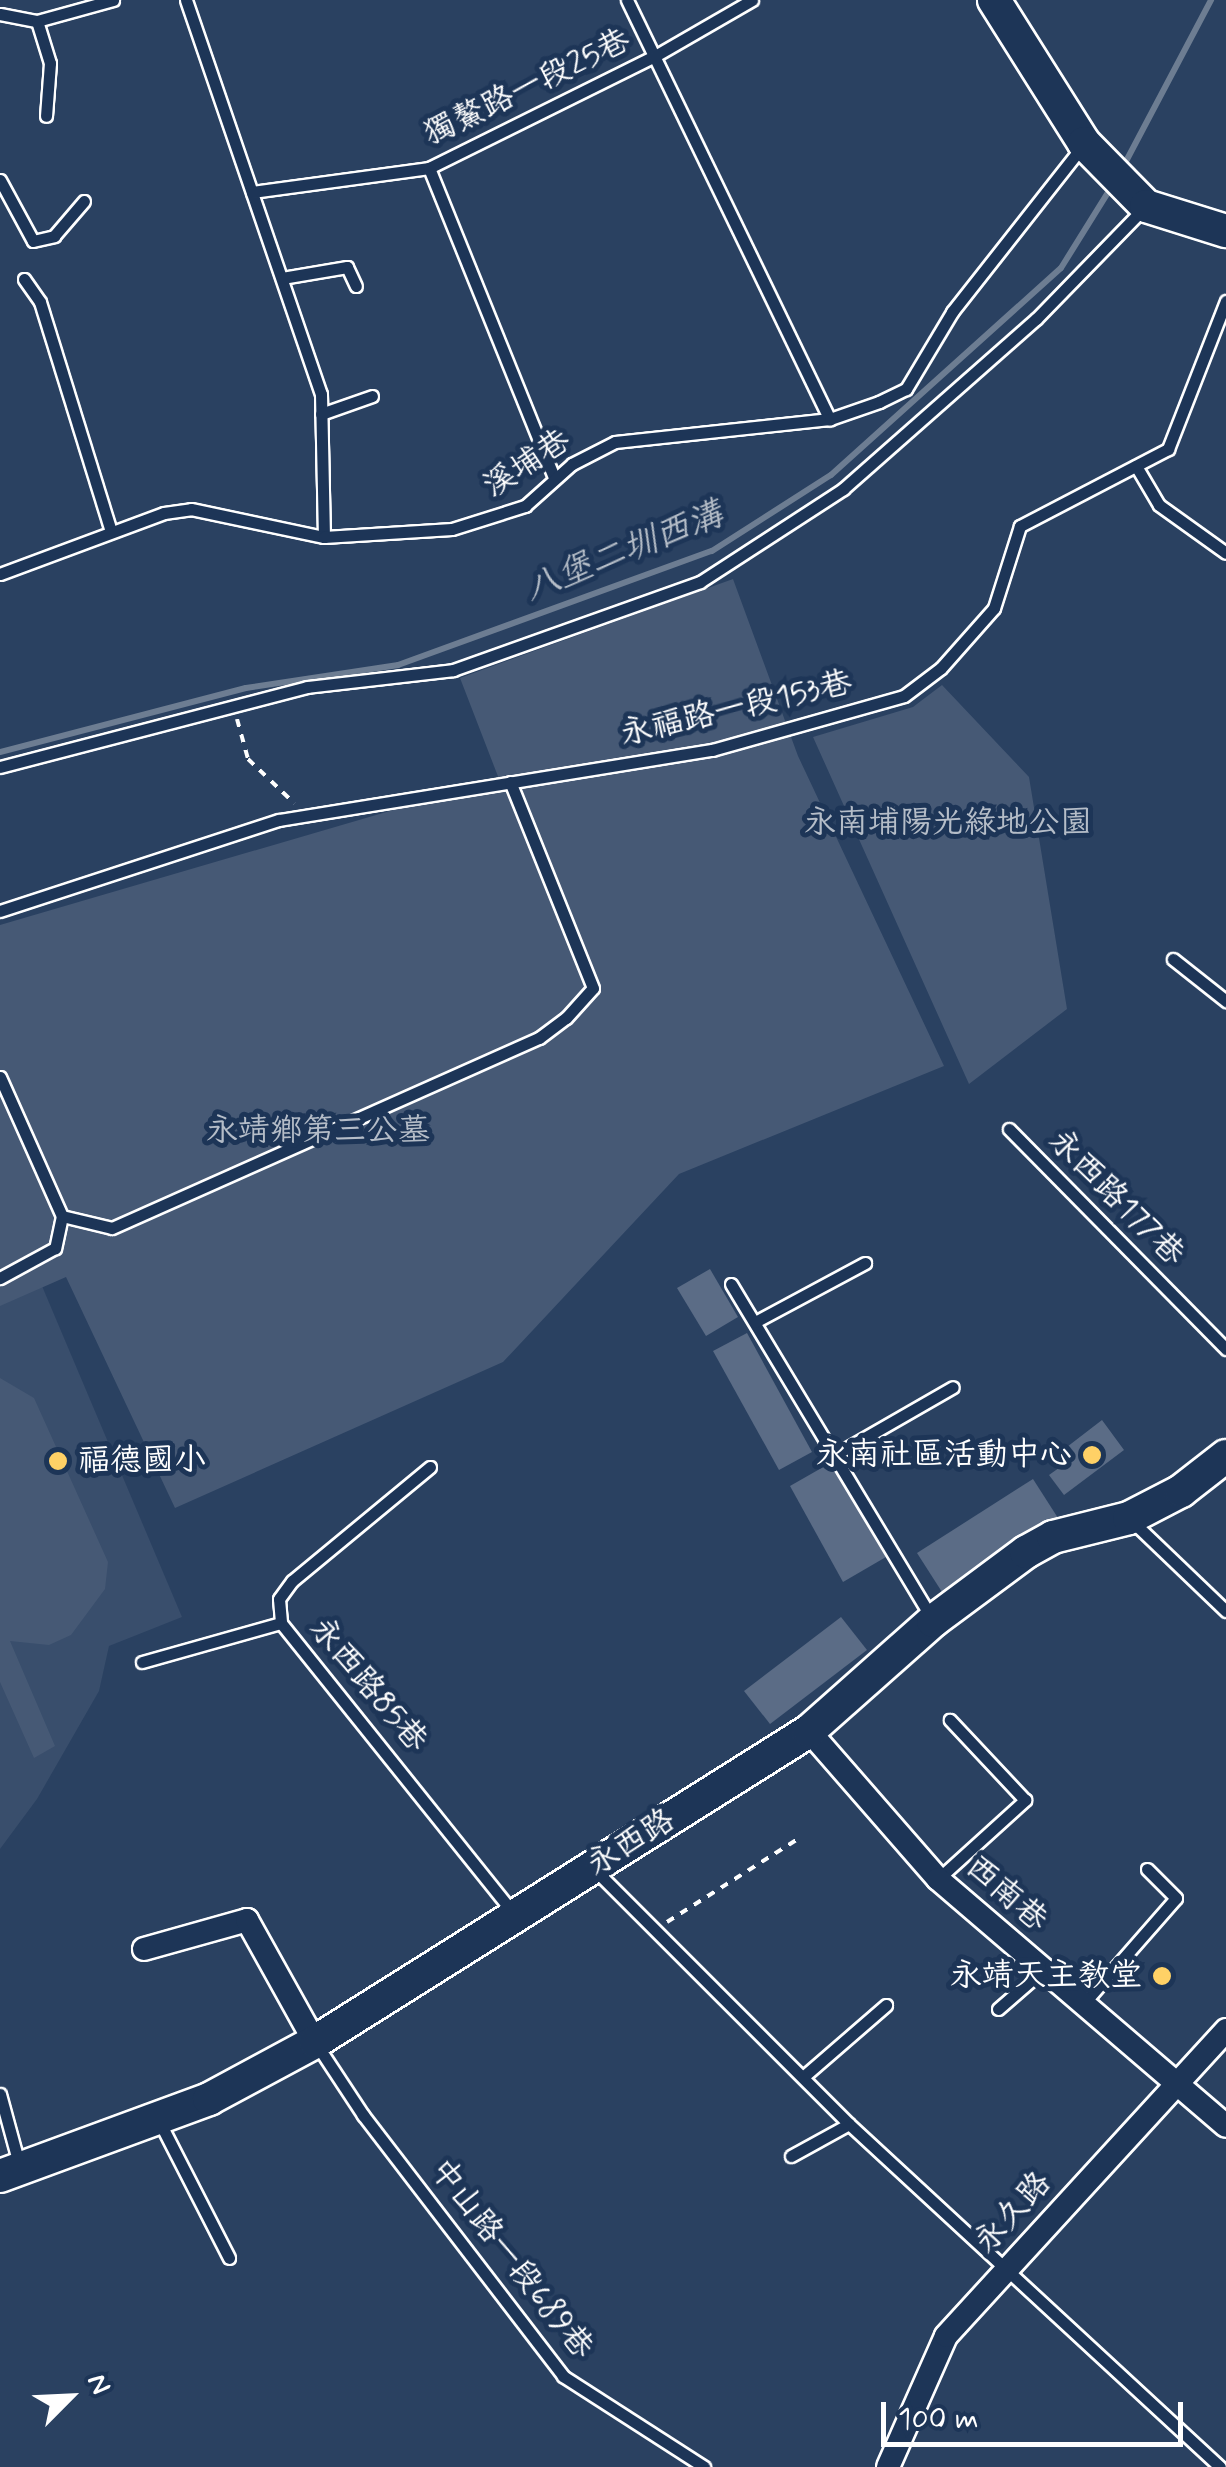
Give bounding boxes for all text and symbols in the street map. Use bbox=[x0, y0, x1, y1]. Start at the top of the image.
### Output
street label: 獨鰲路一段25巷 bbox=[418, 21, 636, 155]
street label: 溪埔巷 bbox=[476, 422, 578, 506]
water label: 八堡二圳西溝 bbox=[519, 493, 729, 611]
street label: 永福路一段153巷 bbox=[617, 664, 855, 754]
park label: 永南埔陽光綠地公園 bbox=[804, 804, 1092, 842]
park label: 永靖鄉第三公墓 bbox=[206, 1112, 430, 1150]
street label: 永西路177巷 bbox=[1040, 1122, 1192, 1274]
place label: 永南社區活動中心 bbox=[816, 1436, 1072, 1474]
place label: 福德國小 bbox=[78, 1442, 206, 1480]
marker: 永南社區活動中心 bbox=[1081, 1444, 1103, 1466]
marker: 福德國小 bbox=[47, 1450, 69, 1472]
street label: 永西路85巷 bbox=[301, 1610, 435, 1760]
street label: 永西路 bbox=[580, 1801, 682, 1885]
street label: 西南巷 bbox=[957, 1848, 1055, 1940]
place label: 永靖天主教堂 bbox=[950, 1957, 1142, 1995]
marker: 永靖天主教堂 bbox=[1151, 1965, 1173, 1987]
street label: 中山路一段689巷 bbox=[421, 2152, 601, 2366]
street label: 永久路 bbox=[967, 2164, 1059, 2262]
north arrow bbox=[20, 2347, 120, 2447]
text: N bbox=[77, 2369, 119, 2401]
scale bar bbox=[886, 2382, 1188, 2444]
text: 100 m bbox=[898, 2400, 979, 2439]

